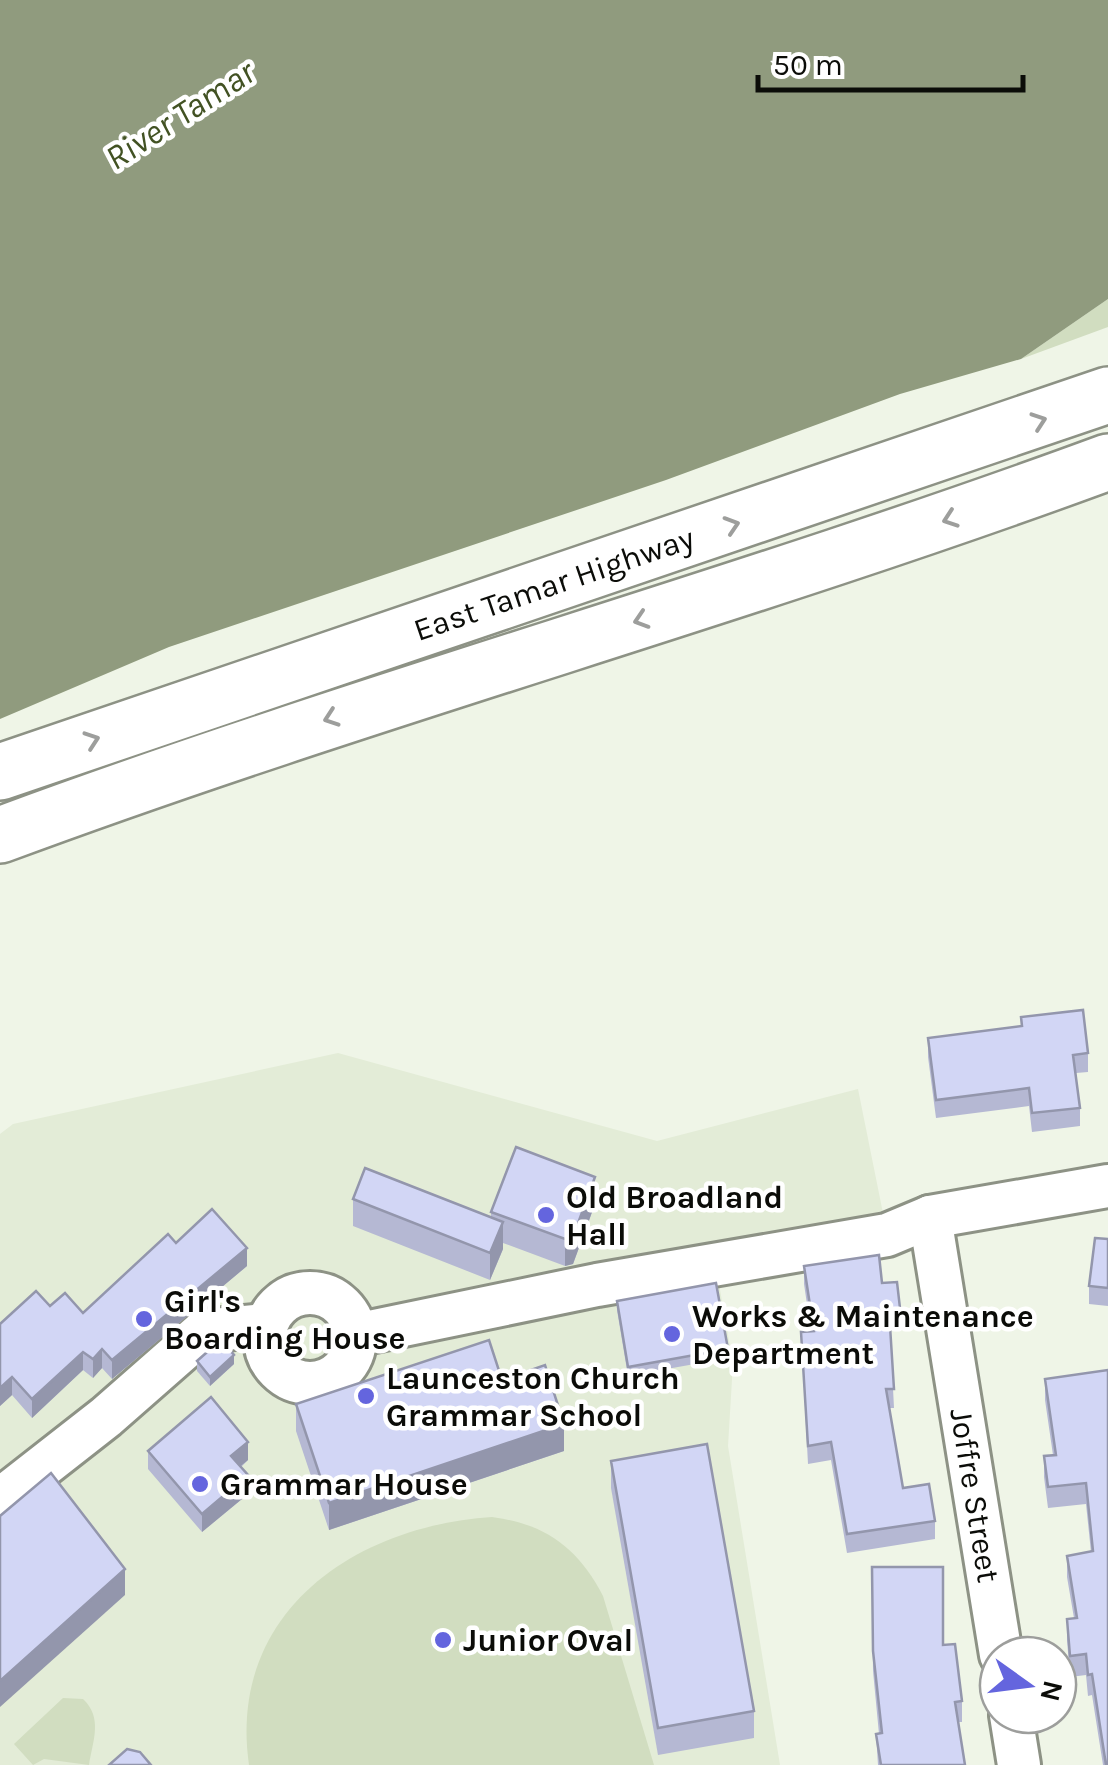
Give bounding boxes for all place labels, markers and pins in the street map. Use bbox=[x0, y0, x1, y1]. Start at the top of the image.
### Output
place label: Old Broadland Hall bbox=[566, 1179, 783, 1253]
marker: Old Broadland Hall bbox=[535, 1204, 557, 1226]
place label: Girl's Boarding House bbox=[164, 1283, 406, 1357]
place label: Works & Maintenance Department bbox=[692, 1298, 1034, 1372]
marker: Girl's Boarding House bbox=[133, 1308, 155, 1330]
marker: Works & Maintenance Department bbox=[661, 1323, 683, 1345]
place label: Launceston Church Grammar School bbox=[386, 1360, 680, 1434]
marker: Launceston Church Grammar School bbox=[355, 1385, 377, 1407]
place label: Grammar House bbox=[220, 1466, 468, 1503]
marker: Grammar House bbox=[189, 1473, 211, 1495]
place label: Junior Oval bbox=[463, 1622, 633, 1659]
marker: Junior Oval bbox=[432, 1629, 454, 1651]

